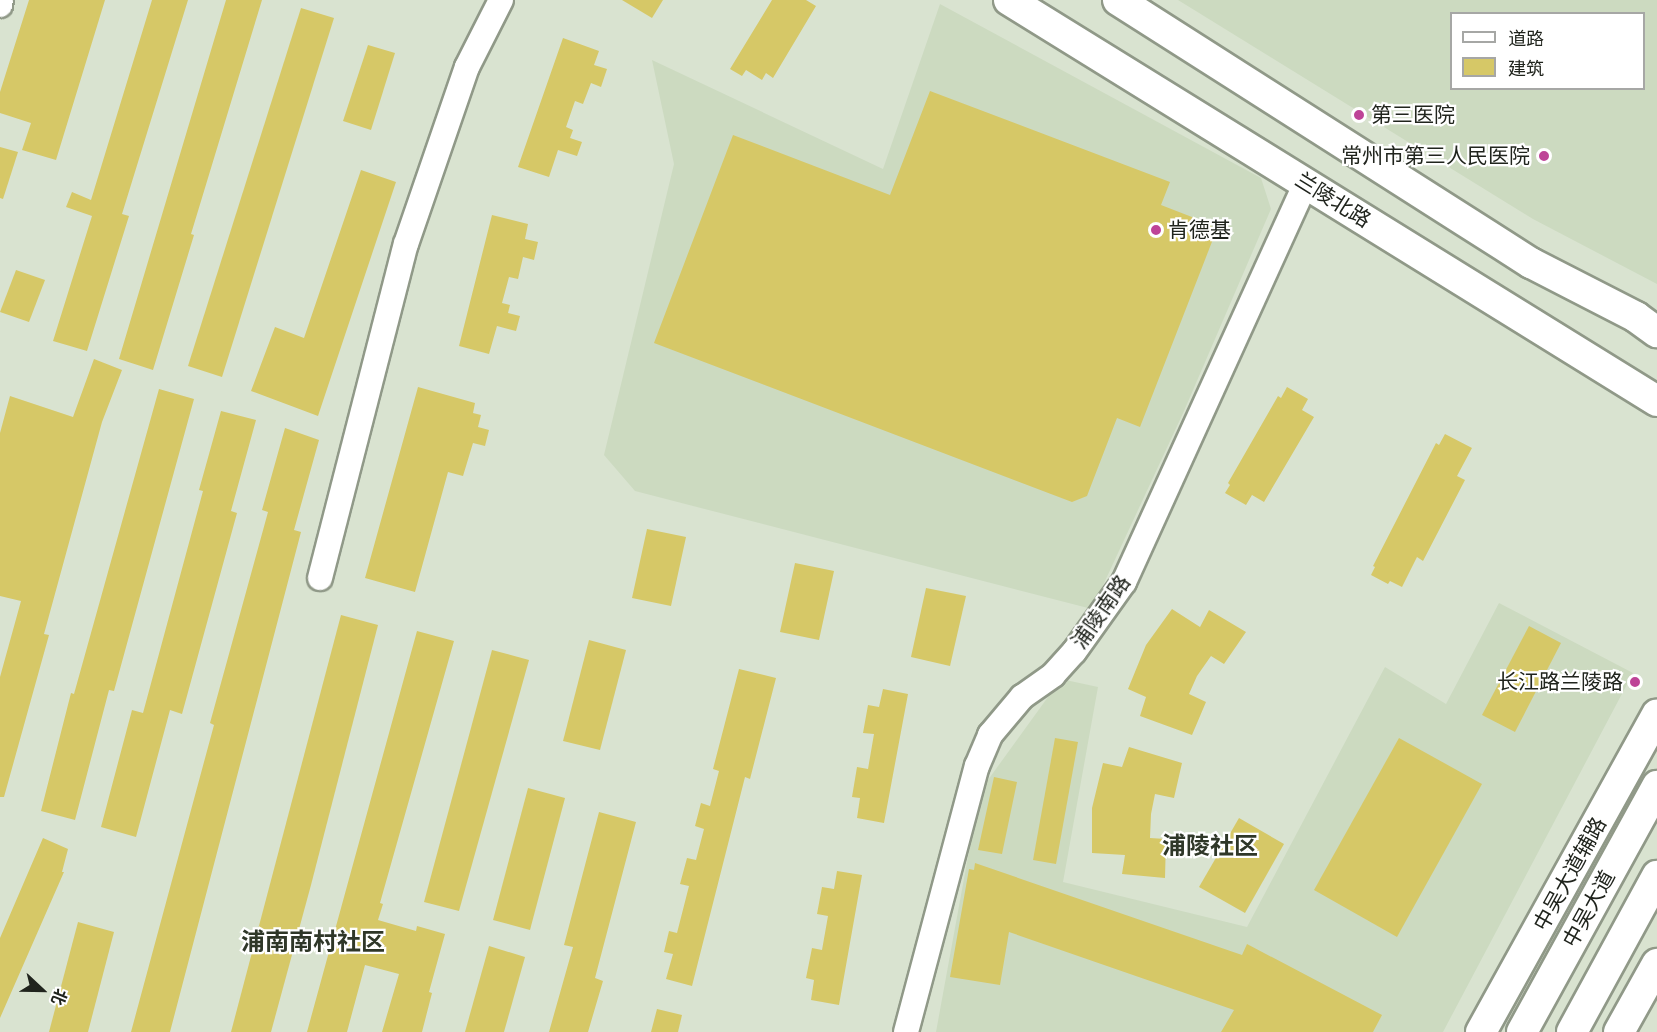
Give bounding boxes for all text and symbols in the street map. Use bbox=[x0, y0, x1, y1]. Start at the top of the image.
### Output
legend bbox=[1450, 12, 1645, 90]
text: 道路 bbox=[1508, 28, 1544, 50]
text: 建筑 bbox=[1508, 58, 1544, 80]
place label: 第三医院 bbox=[1371, 102, 1455, 128]
marker: 第三医院 bbox=[1352, 108, 1366, 122]
place label: 常州市第三人民医院 bbox=[1341, 143, 1530, 169]
marker: 常州市第三人民医院 bbox=[1535, 147, 1553, 165]
street label: 兰陵北路 bbox=[1291, 167, 1375, 233]
place label: 肯德基 bbox=[1168, 217, 1231, 243]
marker: 肯德基 bbox=[1149, 223, 1163, 237]
street label: 浦陵南路 bbox=[1067, 570, 1135, 654]
place label: 长江路兰陵路 bbox=[1497, 669, 1623, 695]
marker: 长江路兰陵路 bbox=[1628, 675, 1642, 689]
street label: 中吴大道辅路 bbox=[1528, 813, 1612, 935]
district label: 浦陵社区 bbox=[1162, 832, 1258, 860]
street label: 中吴大道 bbox=[1558, 866, 1620, 952]
district label: 浦南南村社区 bbox=[241, 928, 385, 956]
north arrow bbox=[12, 960, 72, 1020]
text: 北 bbox=[47, 986, 71, 1008]

